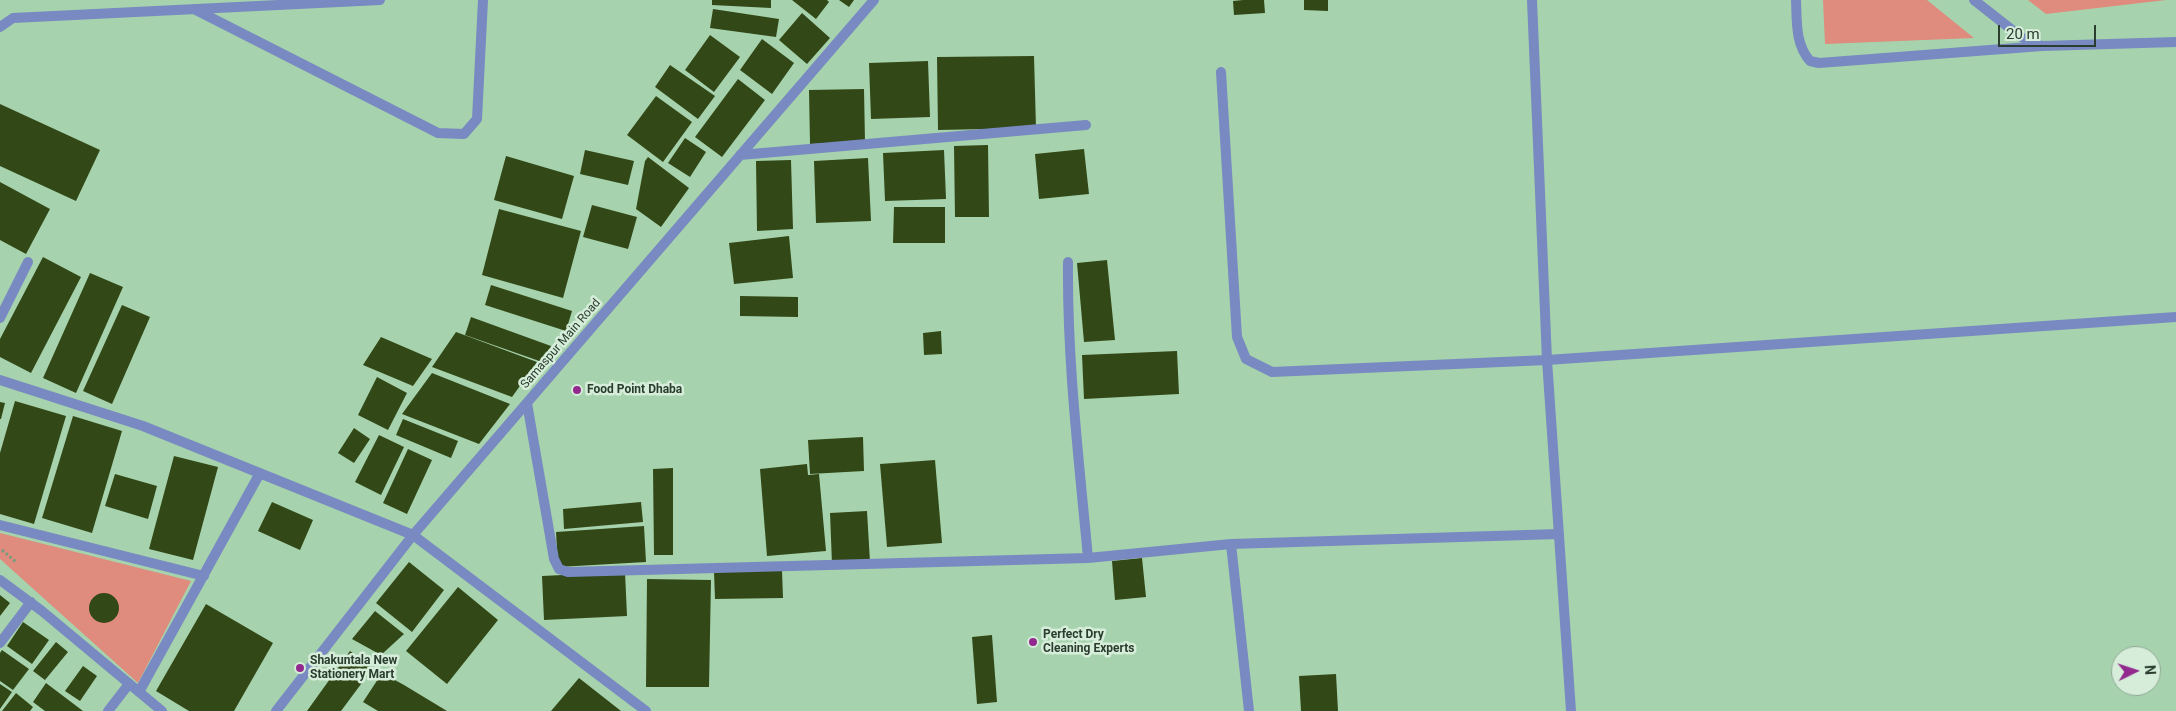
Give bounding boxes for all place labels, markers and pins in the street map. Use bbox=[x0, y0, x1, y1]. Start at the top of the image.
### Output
place label: Food Point Dhaba bbox=[587, 383, 682, 397]
marker: Food Point Dhaba bbox=[571, 384, 583, 396]
place label: Perfect Dry Cleaning Experts bbox=[1043, 628, 1134, 656]
marker: Perfect Dry Cleaning Experts bbox=[1027, 636, 1039, 648]
place label: Shakuntala New Stationery Mart bbox=[310, 654, 397, 682]
marker: Shakuntala New Stationery Mart bbox=[294, 662, 306, 674]

